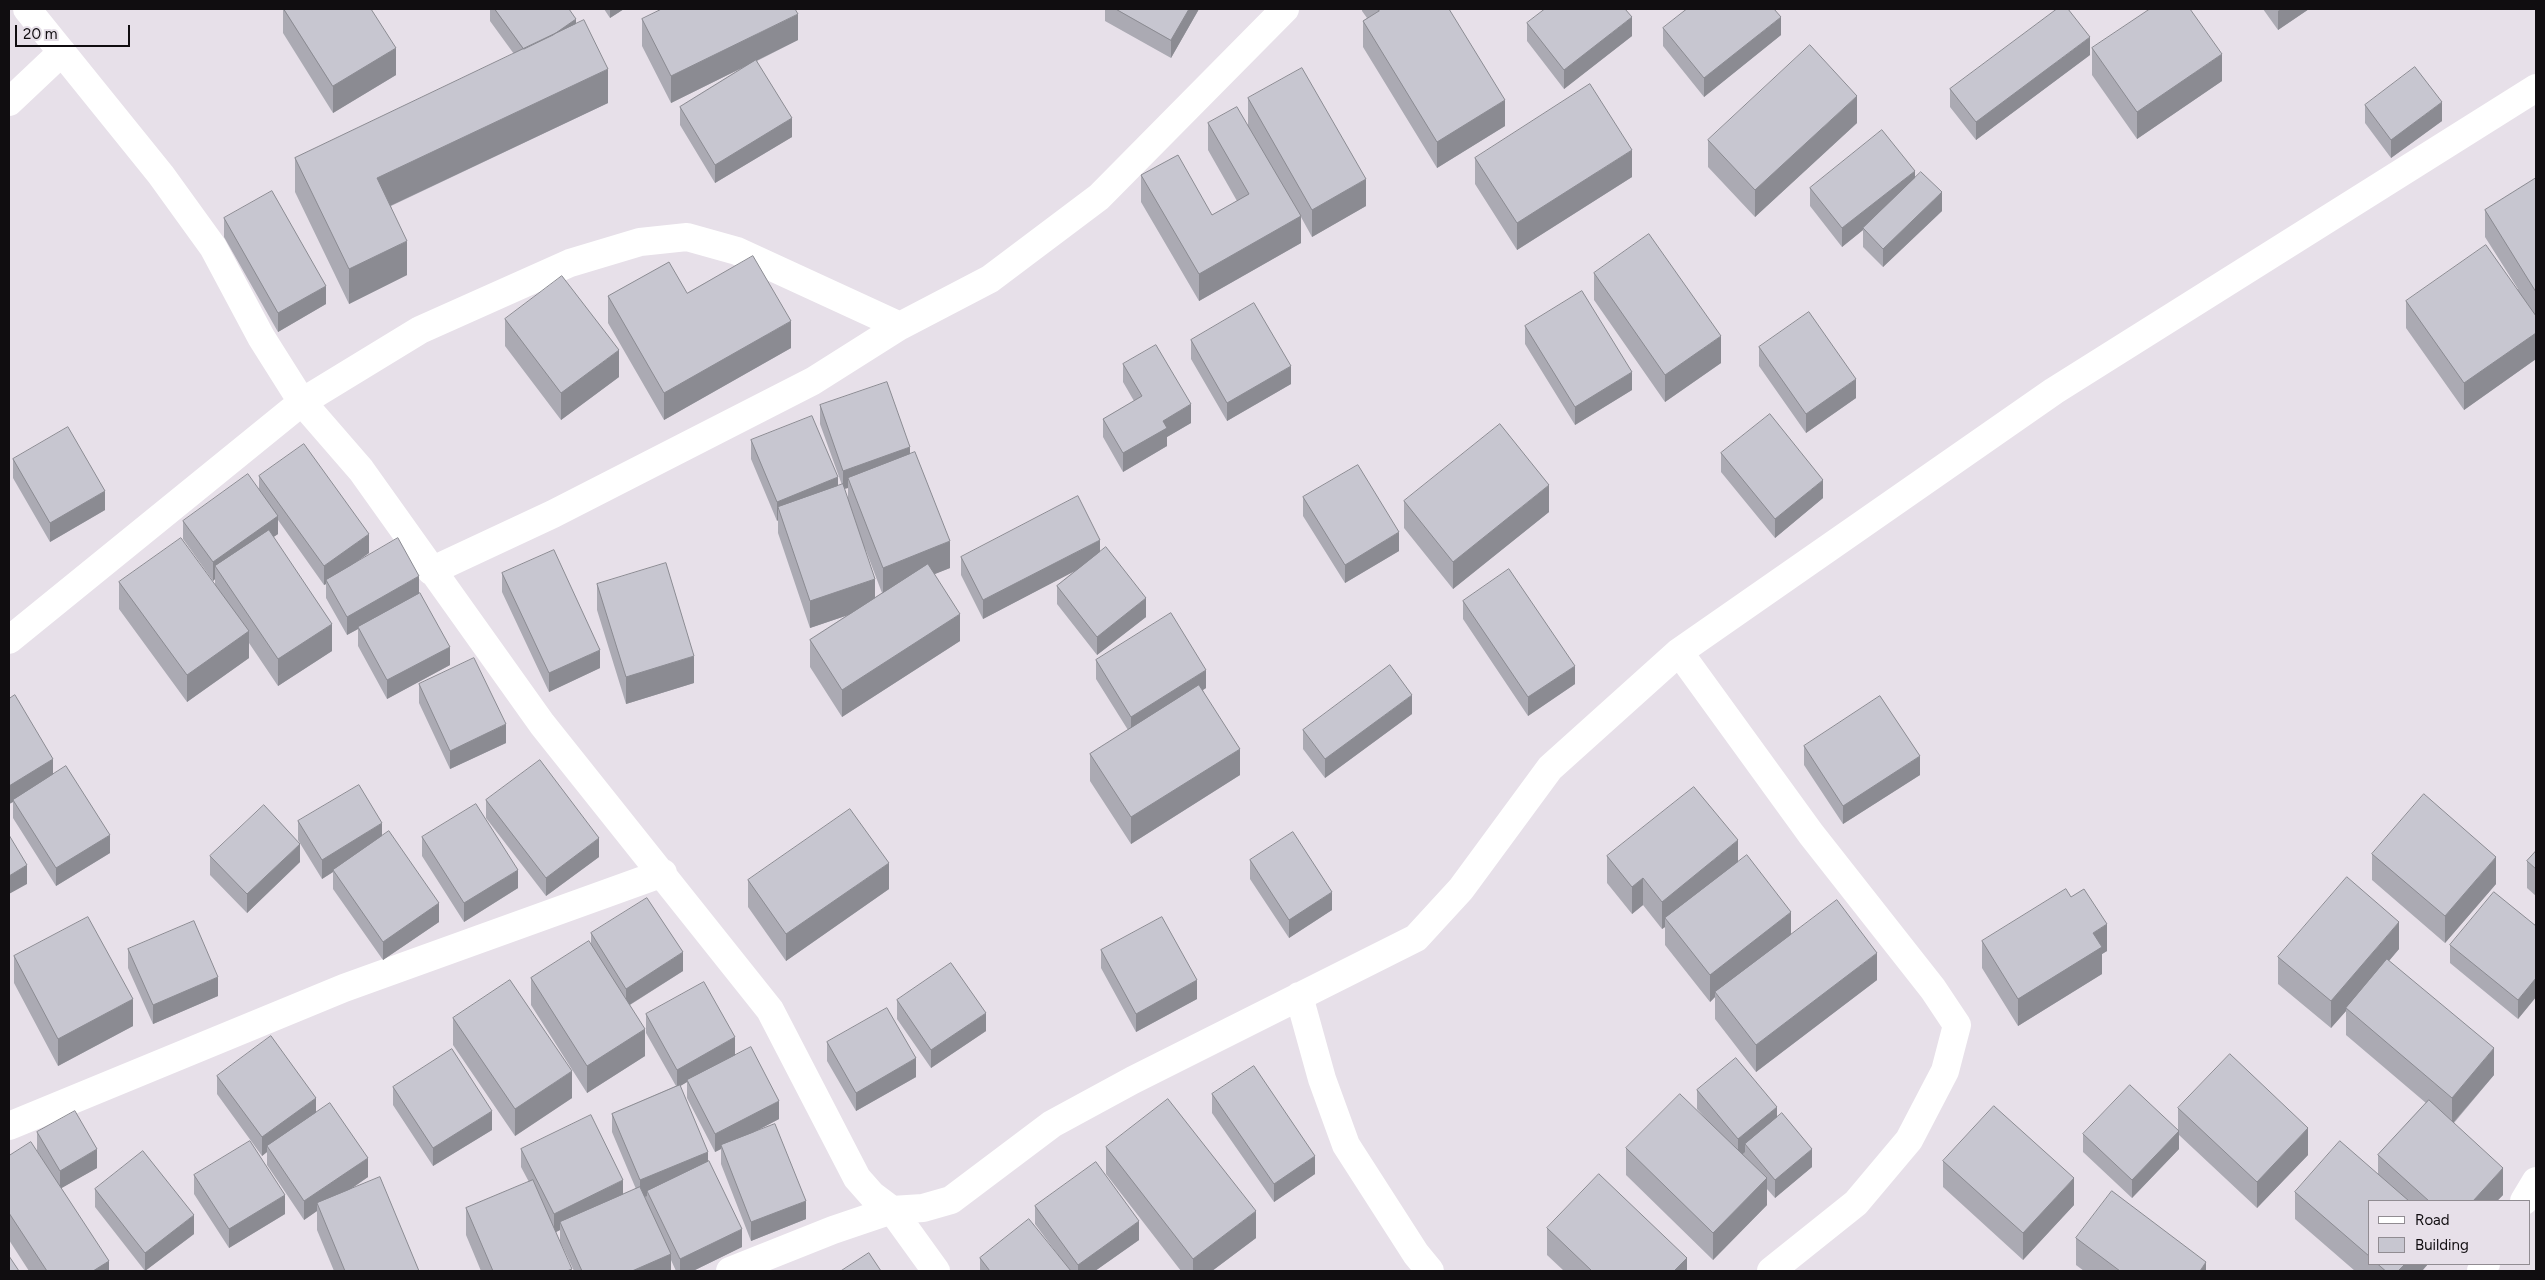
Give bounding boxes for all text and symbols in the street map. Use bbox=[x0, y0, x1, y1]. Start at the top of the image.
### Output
scale bar bbox=[18, 15, 132, 47]
text: 20 m bbox=[23, 25, 57, 43]
legend bbox=[2368, 1200, 2530, 1265]
text: Road bbox=[2415, 1211, 2450, 1229]
text: Building bbox=[2415, 1236, 2469, 1254]

